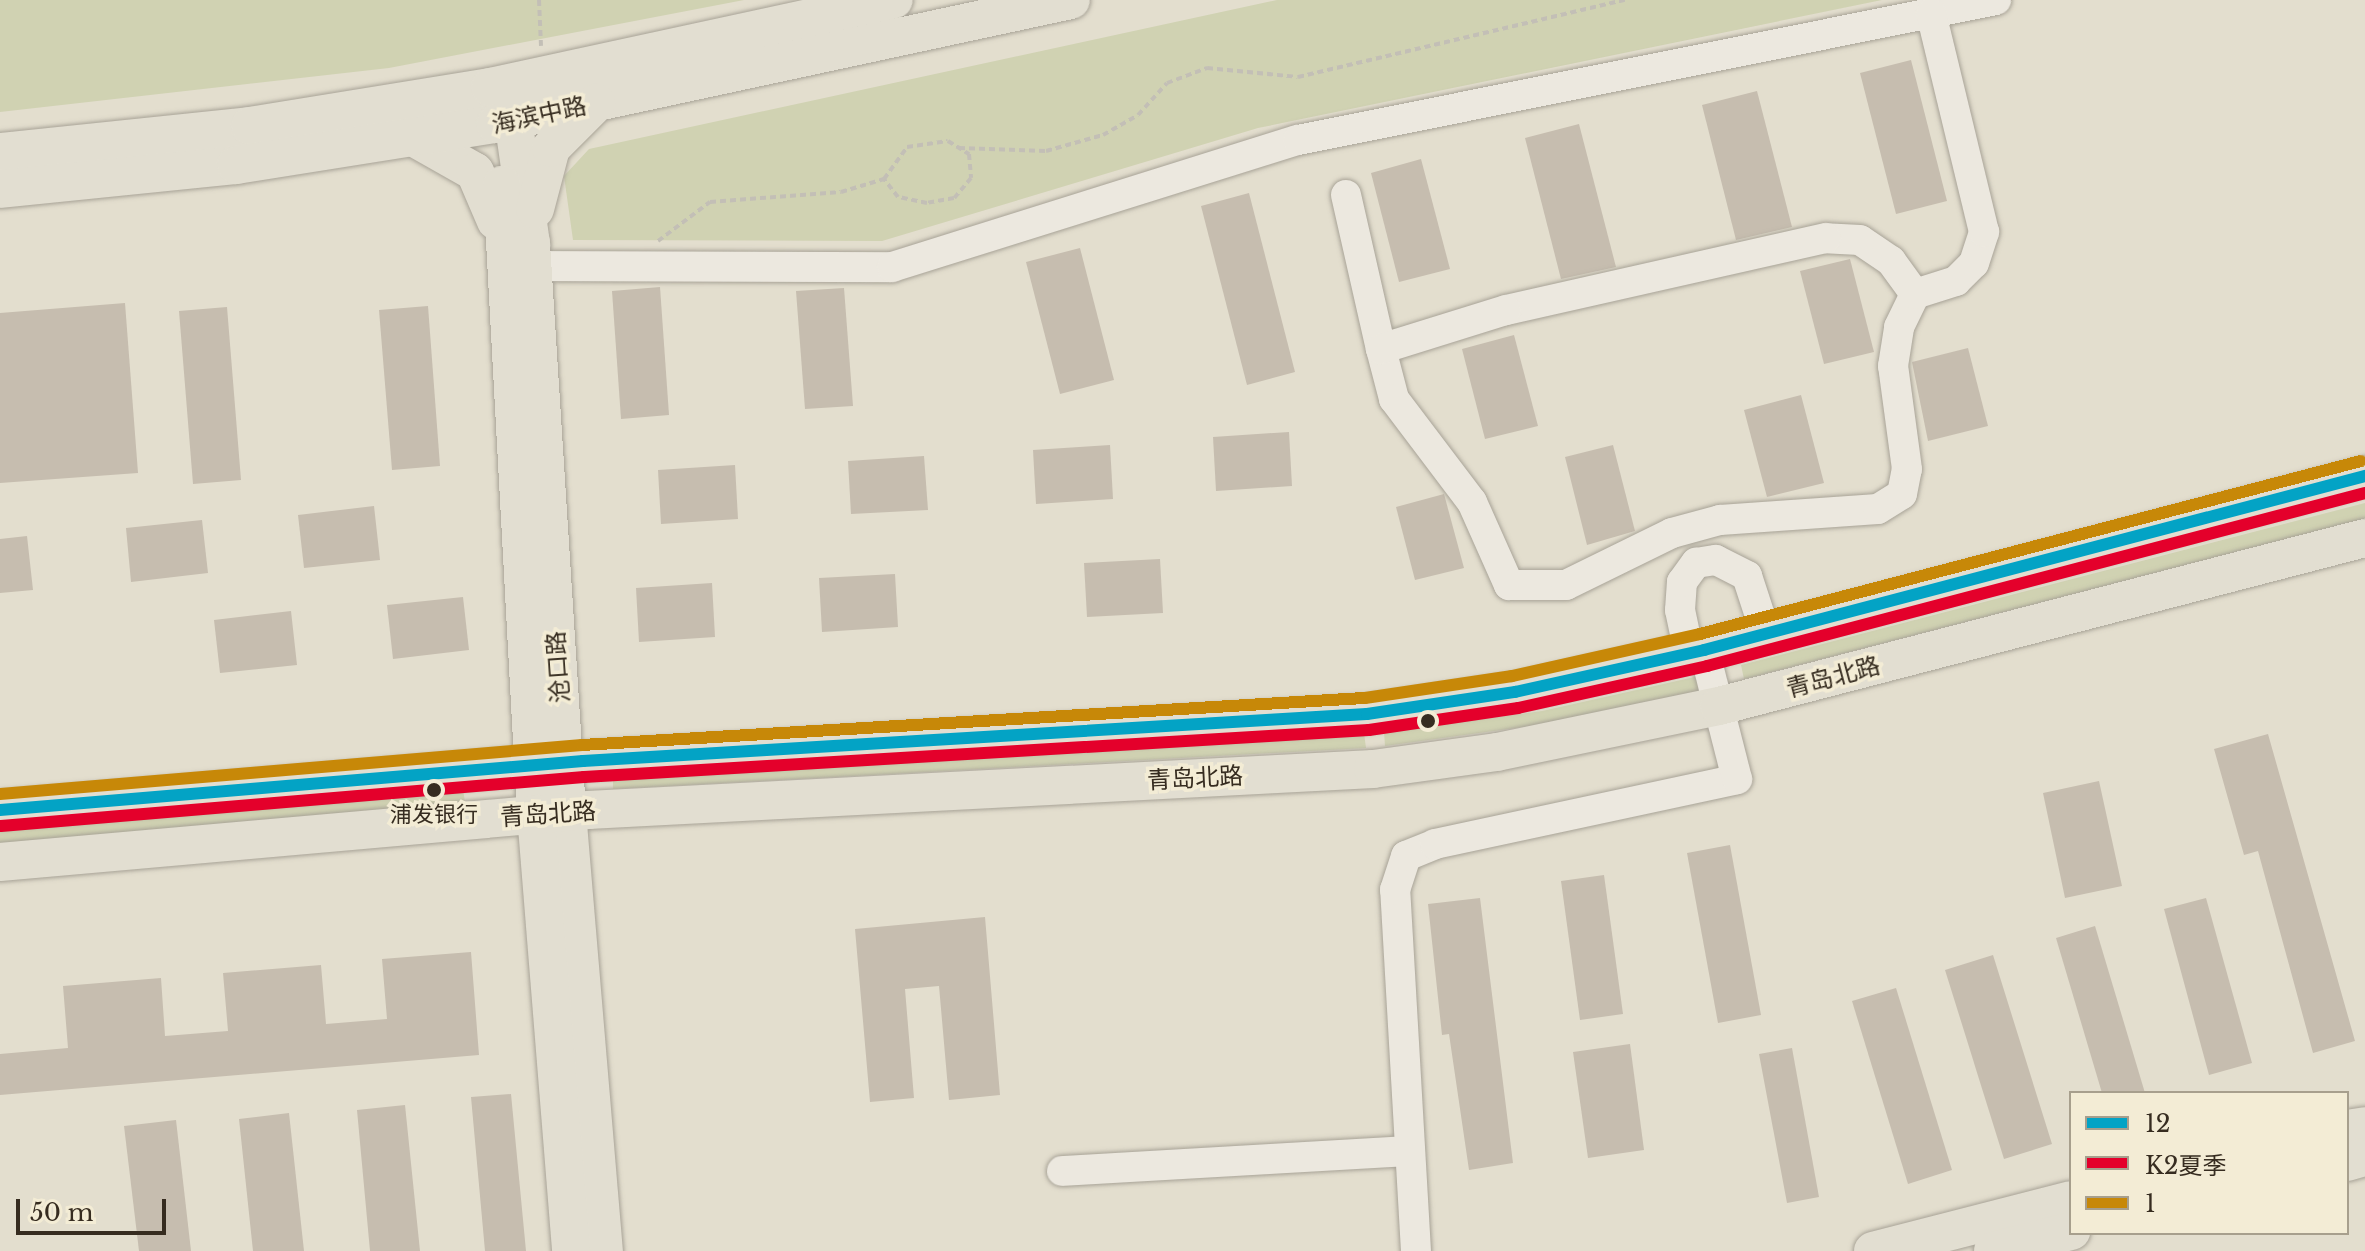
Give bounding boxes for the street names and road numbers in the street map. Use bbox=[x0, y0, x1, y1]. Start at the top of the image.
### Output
street label: 海滨中路 bbox=[489, 91, 589, 139]
street label: 沧口路 bbox=[541, 630, 575, 704]
street label: 青岛北路 bbox=[1783, 651, 1883, 703]
street label: 青岛北路 bbox=[1146, 761, 1244, 795]
street label: 青岛北路 bbox=[499, 796, 597, 832]

